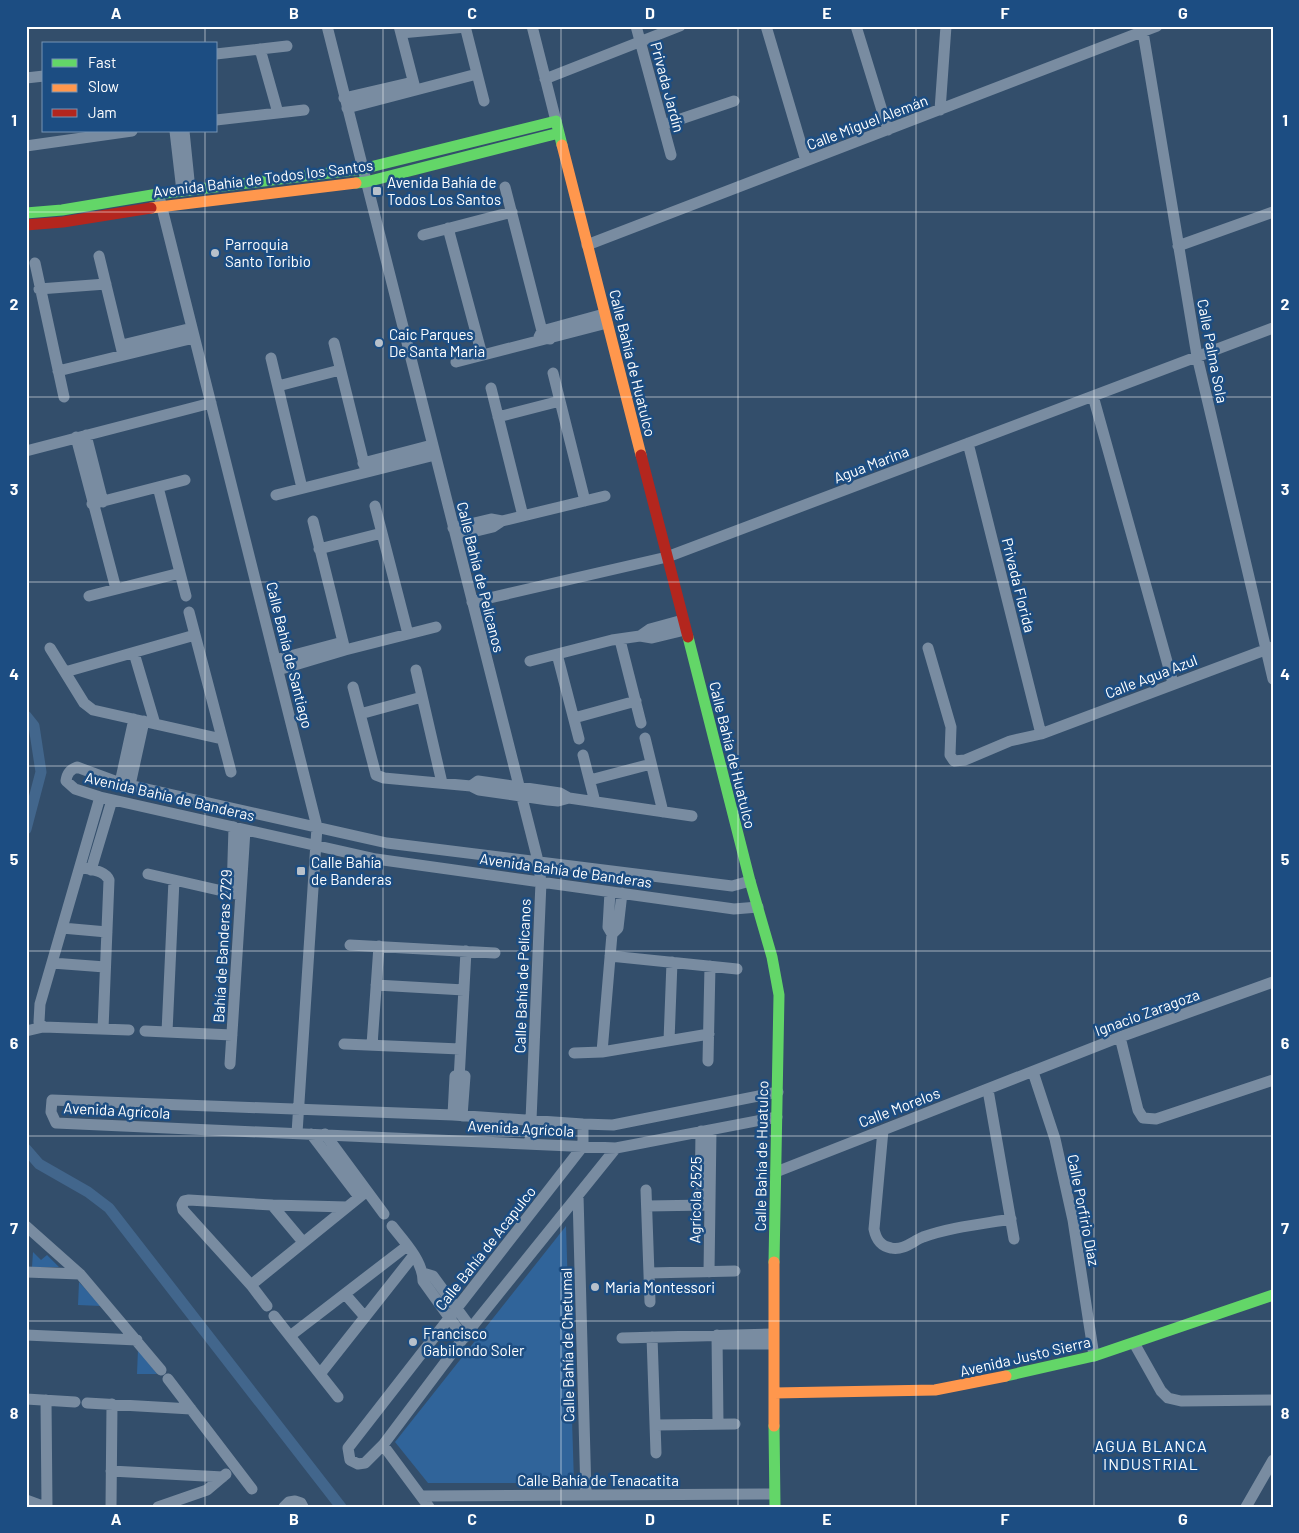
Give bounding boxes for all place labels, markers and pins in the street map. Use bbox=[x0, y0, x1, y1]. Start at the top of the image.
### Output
place label: Avenida Bahía de Todos Los Santos bbox=[387, 173, 501, 208]
marker: Avenida Bahía de Todos Los Santos bbox=[371, 185, 383, 197]
place label: Parroquia Santo Toribio bbox=[225, 235, 311, 270]
marker: Parroquia Santo Toribio bbox=[209, 247, 221, 259]
place label: Caic Parques De Santa Maria bbox=[389, 325, 485, 360]
marker: Caic Parques De Santa Maria bbox=[373, 337, 385, 349]
place label: Calle Bahía de Banderas bbox=[311, 853, 392, 888]
marker: Calle Bahía de Banderas bbox=[295, 865, 307, 877]
place label: Maria Montessori bbox=[605, 1278, 715, 1296]
marker: Maria Montessori bbox=[589, 1281, 601, 1293]
place label: Francisco Gabilondo Soler bbox=[423, 1324, 525, 1359]
marker: Francisco Gabilondo Soler bbox=[407, 1336, 419, 1348]

